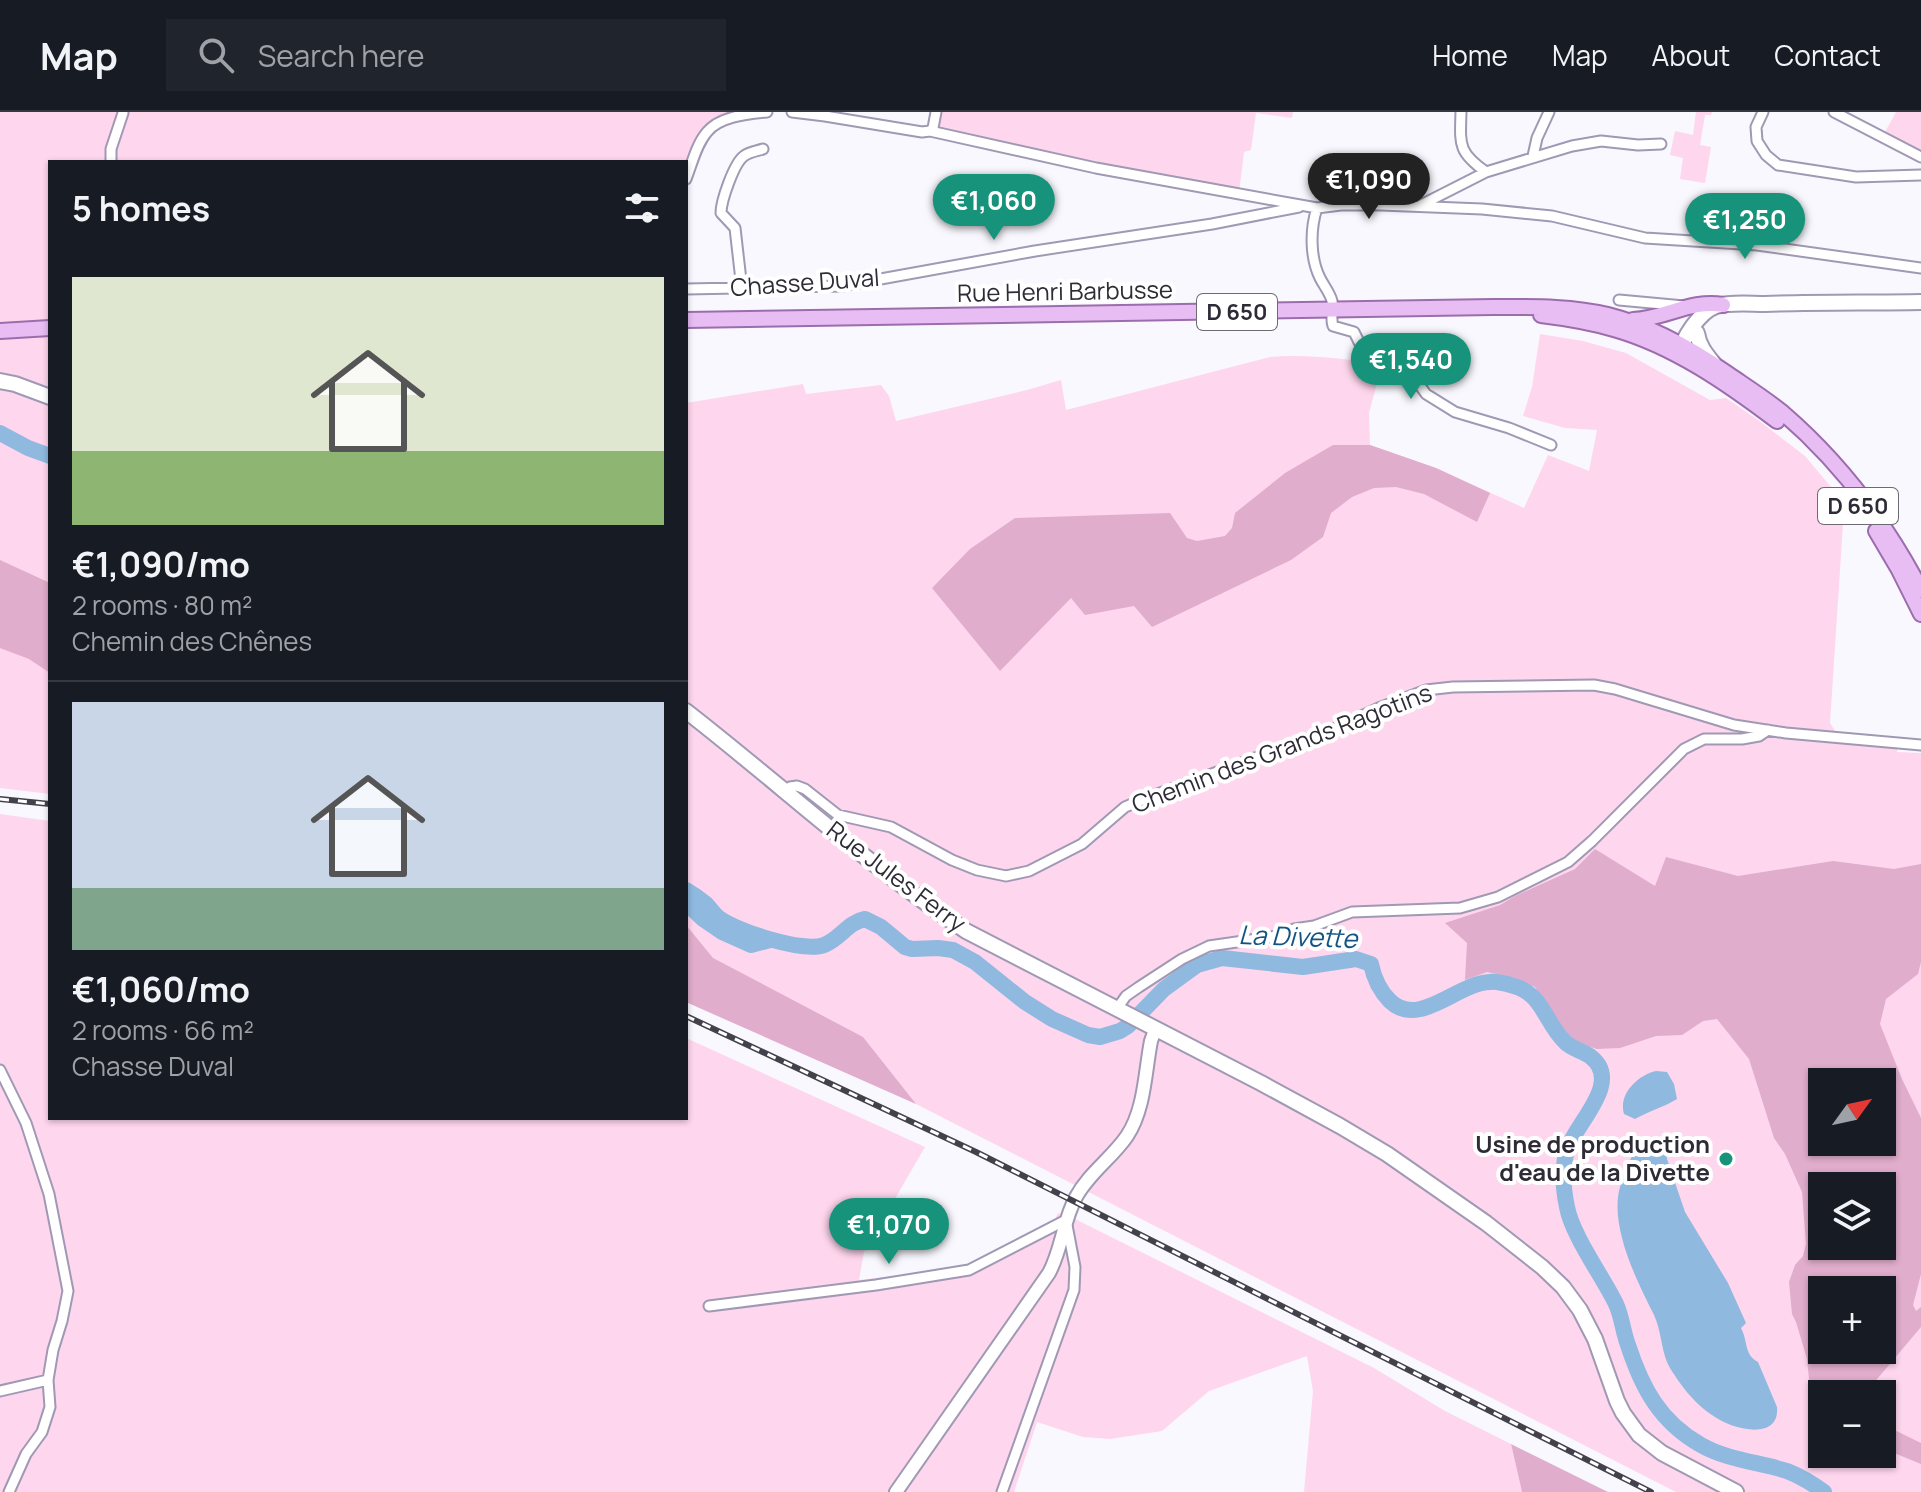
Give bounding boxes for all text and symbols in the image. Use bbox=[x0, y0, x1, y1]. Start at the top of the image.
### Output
search box bbox=[166, 19, 726, 91]
text: Map bbox=[40, 29, 118, 81]
icon: search bbox=[194, 33, 238, 77]
text: Search here bbox=[258, 35, 425, 76]
text: Home bbox=[1432, 36, 1508, 74]
text: Map bbox=[1552, 36, 1608, 74]
text: About bbox=[1652, 36, 1730, 74]
text: Contact bbox=[1774, 36, 1881, 74]
pin: €1,090 bbox=[1304, 153, 1434, 221]
text: €1,090 bbox=[1326, 161, 1412, 197]
pin: €1,060 bbox=[929, 174, 1059, 242]
text: €1,060 bbox=[951, 182, 1037, 218]
text: 5 homes bbox=[72, 185, 210, 231]
icon: filters bbox=[620, 186, 664, 230]
pin: €1,250 bbox=[1680, 193, 1810, 261]
text: €1,250 bbox=[1703, 201, 1787, 237]
street label: Chasse Duval bbox=[729, 260, 881, 303]
street label: Rue Henri Barbusse bbox=[957, 272, 1173, 309]
road number: D 650 bbox=[1197, 294, 1277, 330]
icon: home bbox=[296, 329, 440, 473]
pin: €1,540 bbox=[1346, 333, 1476, 401]
text: €1,540 bbox=[1369, 341, 1453, 377]
road number: D 650 bbox=[1818, 488, 1898, 524]
text: €1,090/mo bbox=[72, 541, 250, 587]
text: 2 rooms · 80 m² bbox=[72, 587, 252, 623]
text: Chemin des Chênes bbox=[72, 623, 312, 659]
street label: Chemin des Grands Ragotins bbox=[1127, 675, 1436, 820]
icon: home bbox=[296, 754, 440, 898]
street label: Rue Jules Ferry bbox=[821, 813, 973, 939]
water label: La Divette bbox=[1238, 916, 1360, 956]
text: €1,060/mo bbox=[72, 966, 250, 1012]
text: 2 rooms · 66 m² bbox=[72, 1012, 254, 1048]
text: Chasse Duval bbox=[72, 1048, 234, 1084]
north arrow bbox=[1808, 1068, 1896, 1156]
map controls bbox=[1808, 1068, 1896, 1468]
place label: Usine de production d'eau de la Divette bbox=[1475, 1127, 1710, 1188]
marker: Usine de production d'eau de la Divette bbox=[1717, 1150, 1735, 1168]
button: layers bbox=[1808, 1172, 1896, 1260]
pin: €1,070 bbox=[824, 1198, 954, 1266]
text: €1,070 bbox=[847, 1206, 931, 1242]
button: + bbox=[1808, 1276, 1896, 1364]
button: − bbox=[1808, 1380, 1896, 1468]

